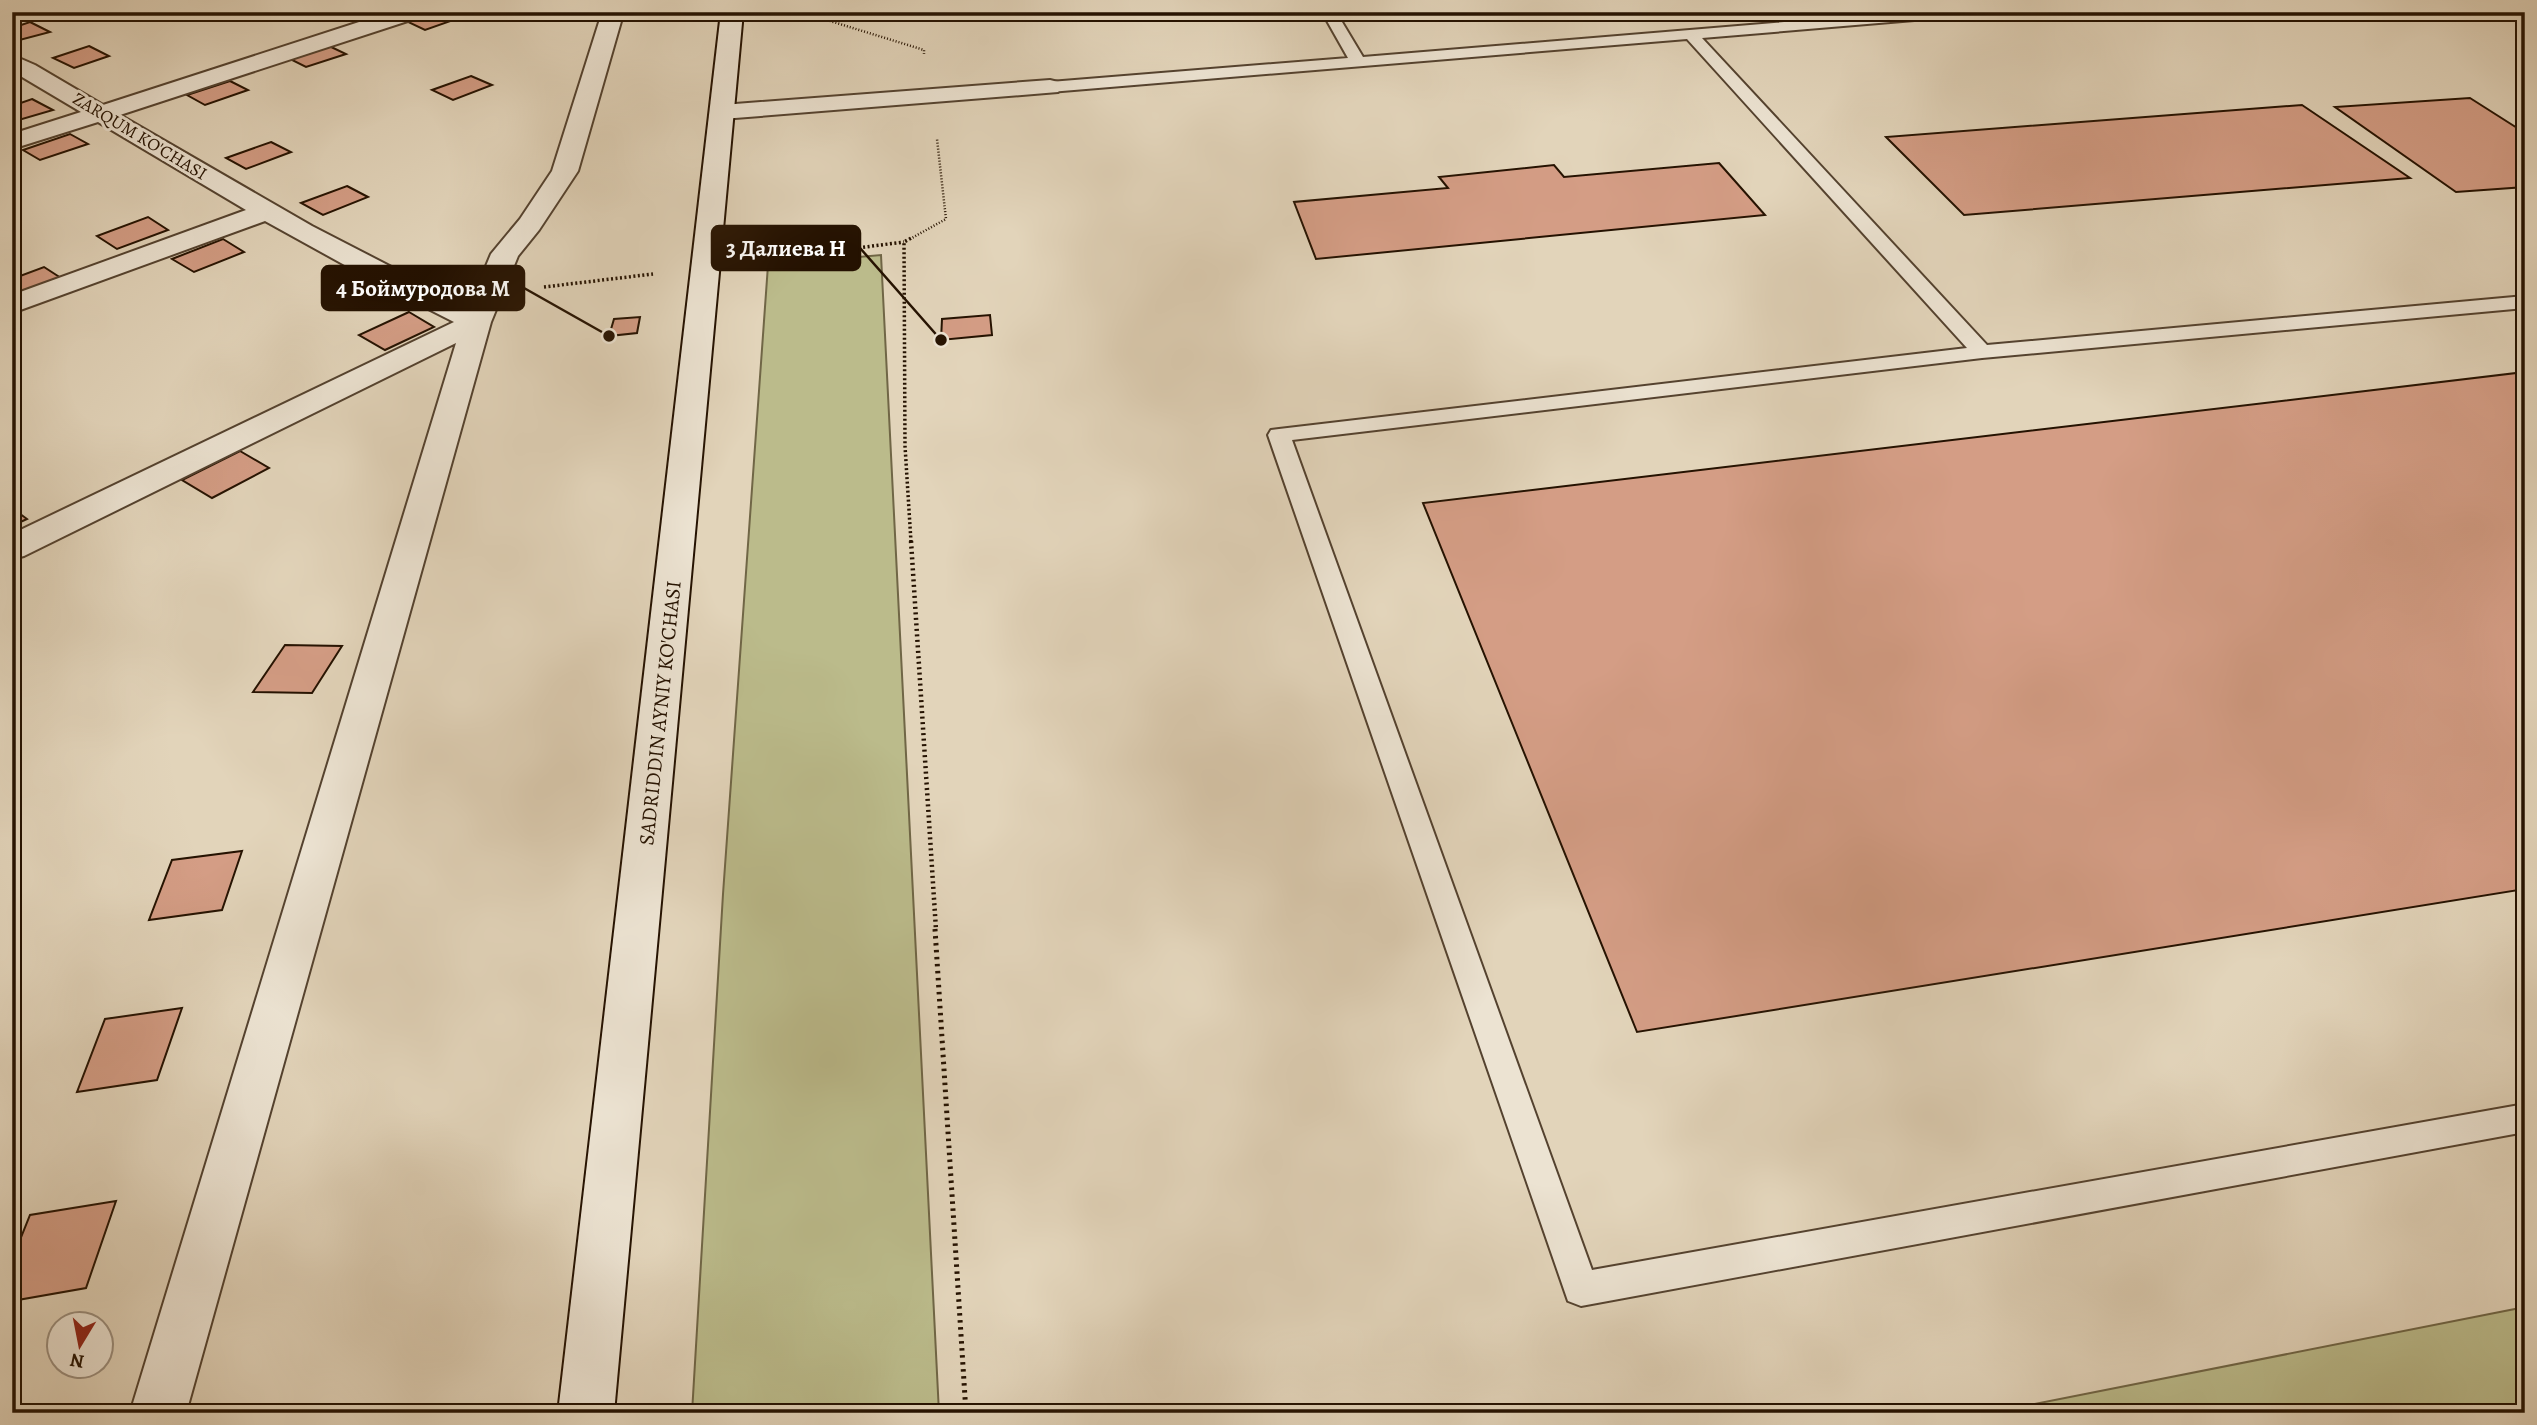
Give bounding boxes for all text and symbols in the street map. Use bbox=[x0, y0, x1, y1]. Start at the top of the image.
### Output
street label: ZARQUM KO'CHASI bbox=[68, 86, 212, 186]
callout: 3 Далиева Н bbox=[712, 226, 860, 270]
text: 3 Далиева Н bbox=[726, 233, 846, 264]
callout: 4 Боймуродова М bbox=[322, 266, 524, 310]
text: 4 Боймуродова М bbox=[336, 273, 510, 304]
street label: SADRIDDIN AYNIY KO'CHASI bbox=[632, 579, 688, 847]
north arrow bbox=[46, 1310, 116, 1380]
text: N bbox=[68, 1347, 86, 1375]

